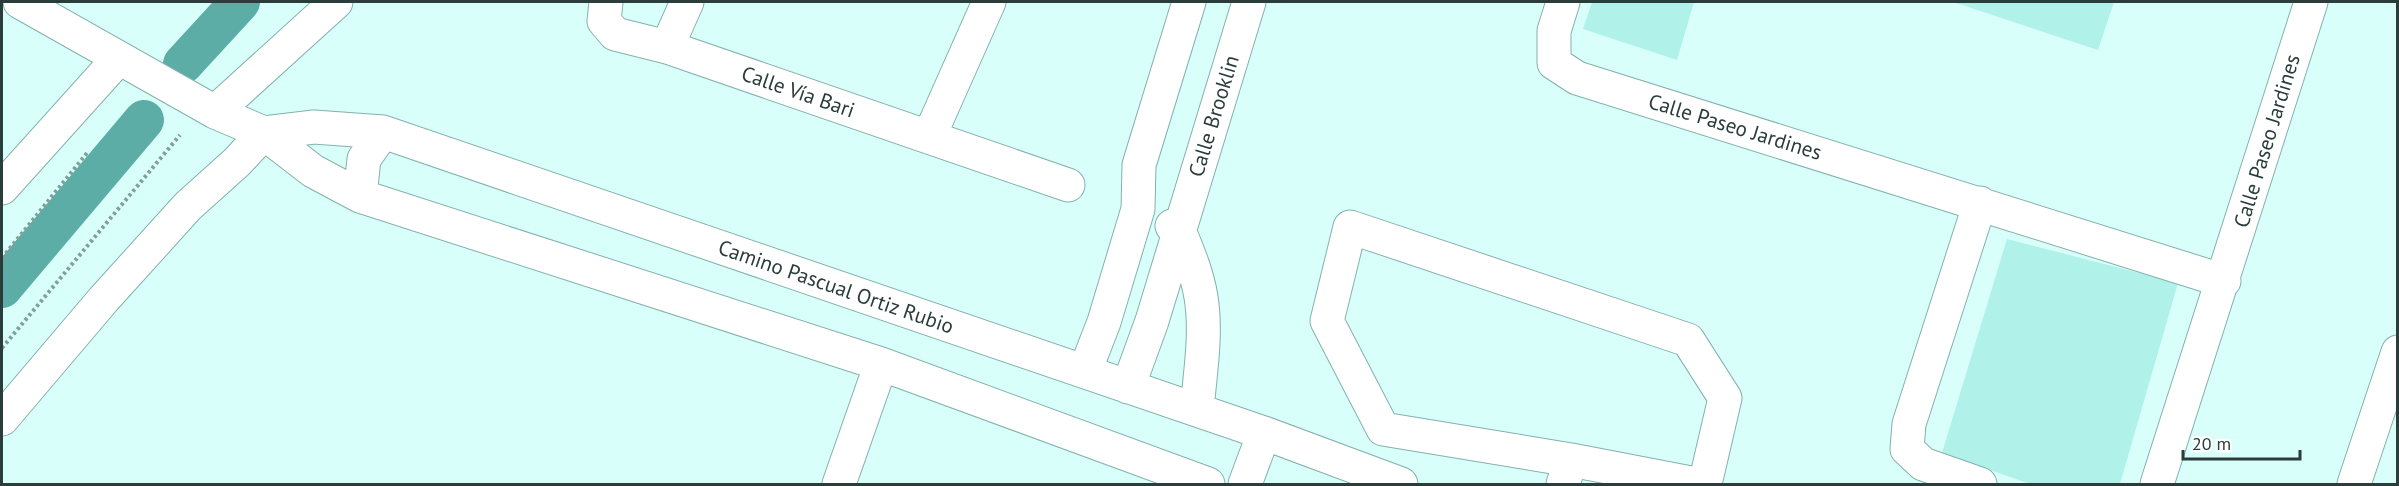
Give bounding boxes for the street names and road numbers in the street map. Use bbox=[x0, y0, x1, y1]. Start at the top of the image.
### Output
street label: Calle Paseo Jardines bbox=[2227, 51, 2306, 231]
street label: Calle Brooklin bbox=[1182, 52, 1245, 180]
street label: Calle Vía Bari bbox=[738, 60, 858, 124]
street label: Calle Paseo Jardines bbox=[1645, 87, 1825, 166]
street label: Camino Pascual Ortiz Rubio bbox=[715, 233, 957, 340]

